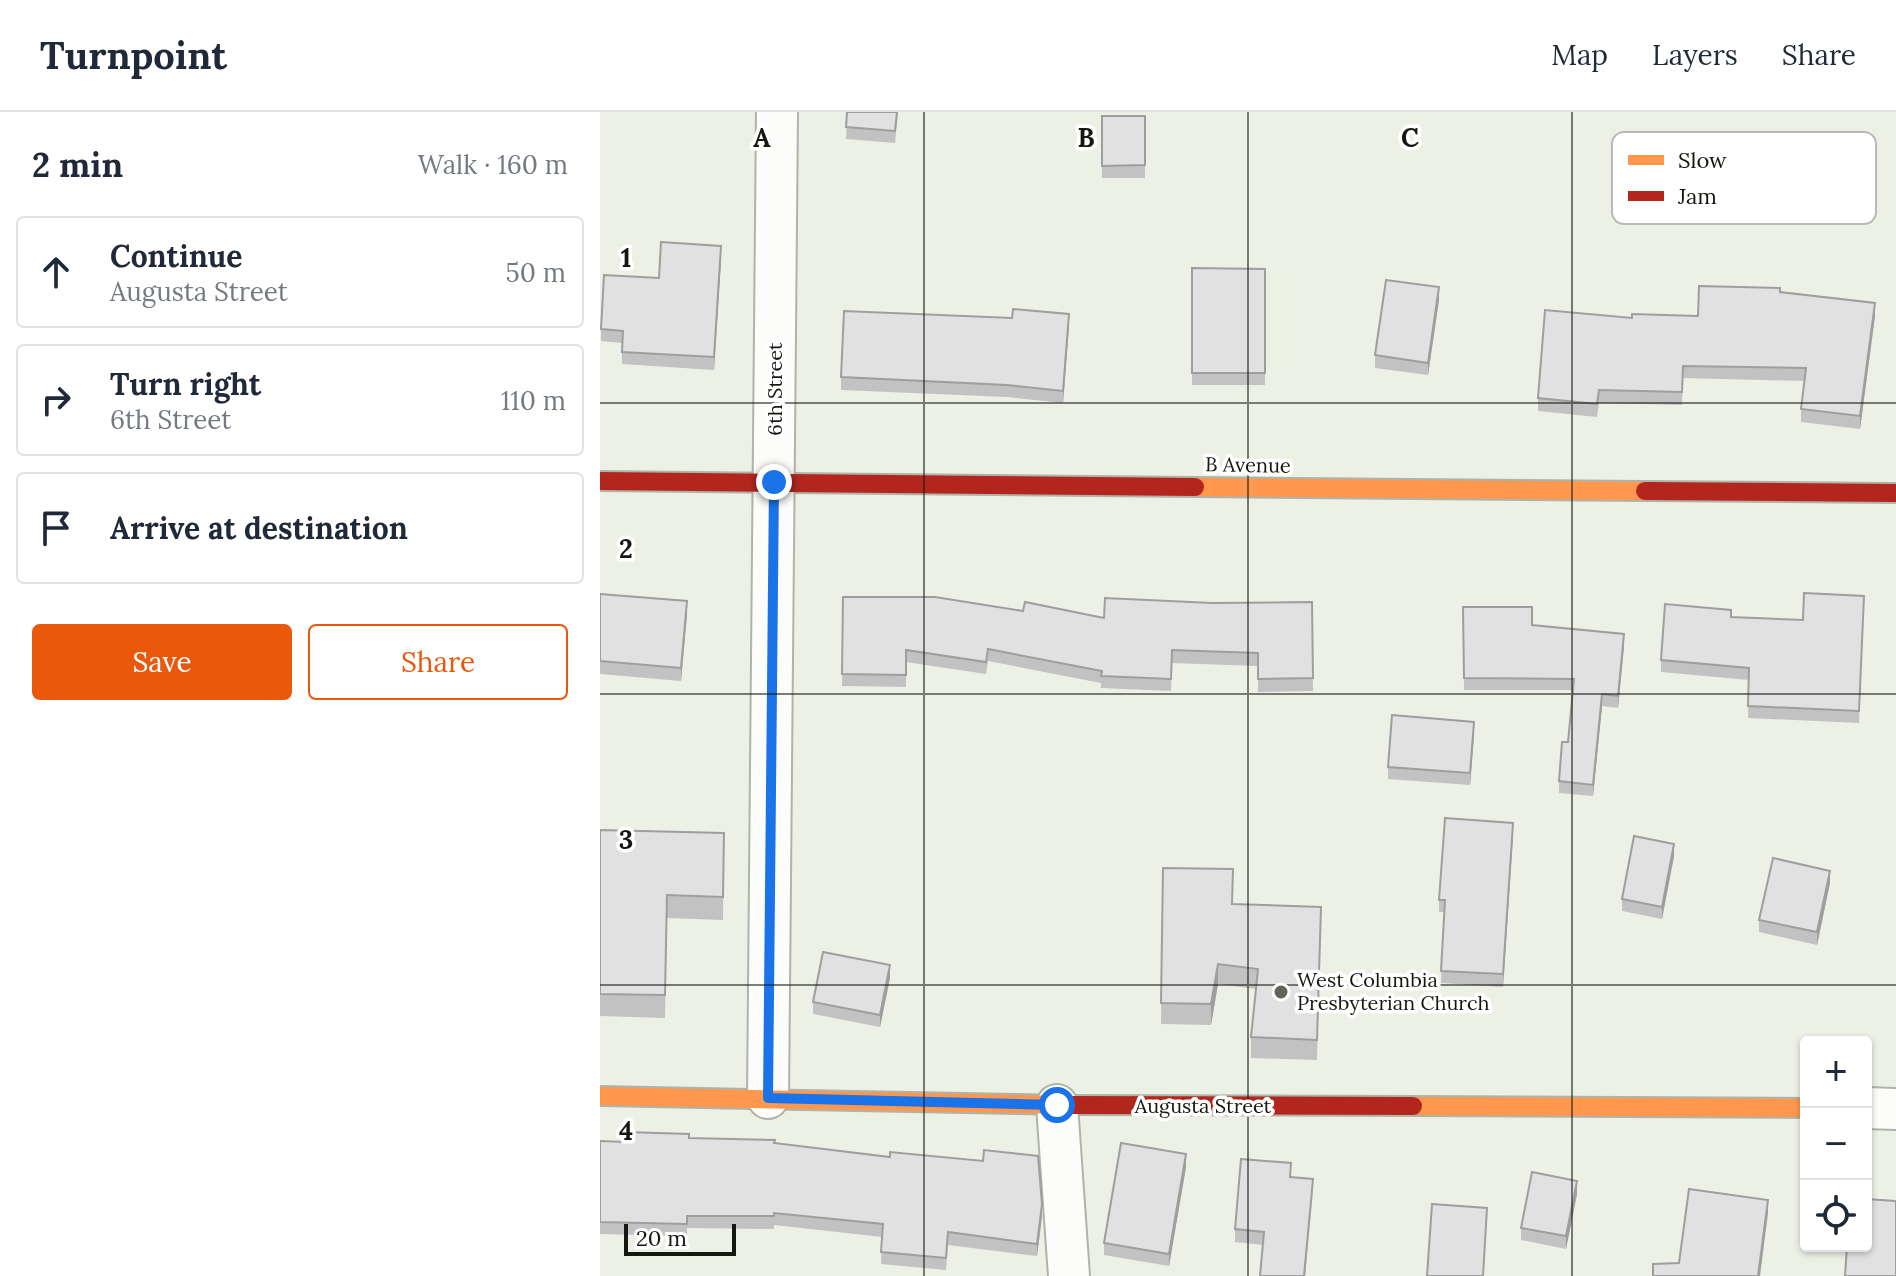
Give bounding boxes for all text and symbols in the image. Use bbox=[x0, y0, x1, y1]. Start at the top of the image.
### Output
text: Turnpoint bbox=[40, 31, 227, 79]
text: Map bbox=[1551, 37, 1608, 73]
text: Layers bbox=[1652, 37, 1738, 73]
text: Share bbox=[1782, 37, 1856, 73]
text: A bbox=[753, 121, 771, 154]
text: B bbox=[1077, 121, 1095, 154]
text: C bbox=[1401, 121, 1419, 154]
legend bbox=[1612, 132, 1876, 224]
text: 2 min bbox=[32, 143, 123, 186]
text: Slow bbox=[1678, 146, 1727, 174]
text: Walk · 160 m bbox=[418, 148, 568, 181]
text: Jam bbox=[1677, 182, 1717, 210]
text: Continue bbox=[110, 237, 242, 275]
text: 1 bbox=[621, 241, 631, 274]
icon: ahead bbox=[34, 250, 78, 294]
text: 50 m bbox=[506, 256, 566, 289]
text: Augusta Street bbox=[110, 275, 288, 308]
street label: 6th Street bbox=[762, 342, 787, 436]
text: Turn right bbox=[110, 365, 261, 403]
icon: right bbox=[34, 378, 78, 422]
text: 110 m bbox=[501, 384, 566, 417]
text: 6th Street bbox=[110, 403, 231, 436]
street label: B Avenue bbox=[1205, 451, 1291, 478]
route end bbox=[756, 464, 792, 500]
icon: arrive bbox=[34, 506, 78, 550]
text: Arrive at destination bbox=[110, 509, 408, 547]
text: 2 bbox=[619, 532, 633, 565]
button: Save bbox=[32, 624, 292, 700]
button: Share bbox=[308, 624, 568, 700]
text: 3 bbox=[619, 823, 633, 856]
place label: West Columbia Presbyterian Church bbox=[1297, 967, 1490, 1015]
marker: West Columbia Presbyterian Church bbox=[1272, 983, 1290, 1001]
map controls bbox=[1800, 1036, 1872, 1252]
button: + bbox=[1800, 1036, 1872, 1108]
route start bbox=[1039, 1087, 1075, 1123]
street label: Augusta Street bbox=[1134, 1093, 1272, 1118]
button: − bbox=[1800, 1108, 1872, 1180]
text: 4 bbox=[619, 1114, 633, 1147]
button: locate bbox=[1800, 1180, 1872, 1252]
scale bar bbox=[624, 1220, 736, 1256]
text: 20 m bbox=[636, 1224, 687, 1252]

